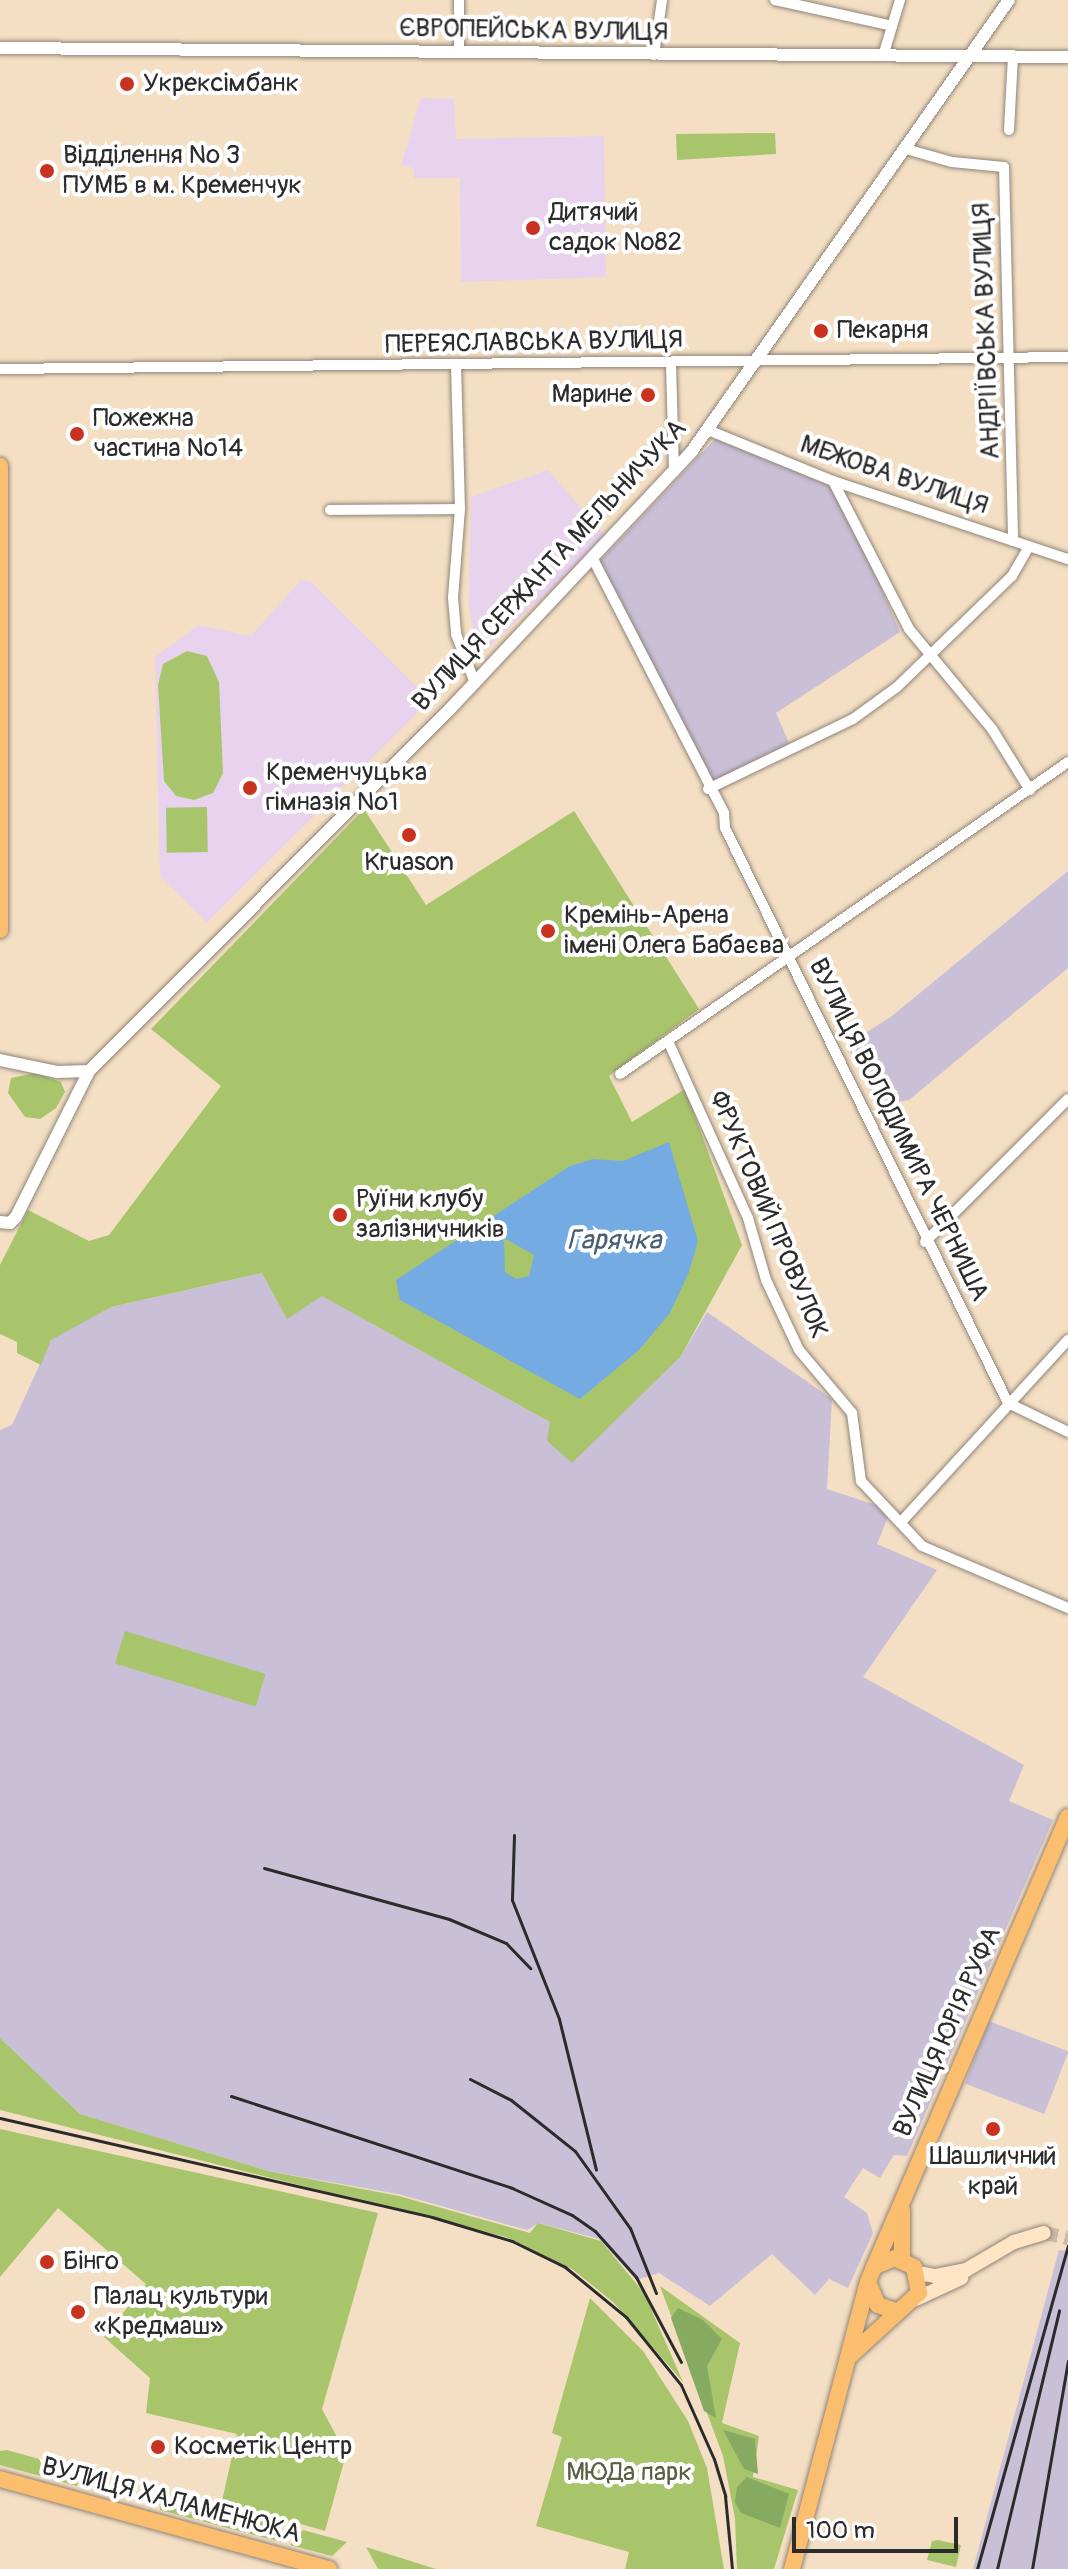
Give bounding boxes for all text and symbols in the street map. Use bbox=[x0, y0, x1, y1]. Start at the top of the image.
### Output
street label: ЄВРОПЕЙСЬКА ВУЛИЦЯ bbox=[399, 13, 669, 49]
place label: Укрексімбанк bbox=[143, 68, 299, 100]
marker: Укрексімбанк bbox=[118, 75, 136, 93]
place label: Відділення № 3 ПУМБ в м. Кременчук bbox=[63, 140, 302, 202]
marker: Відділення № 3 ПУМБ в м. Кременчук bbox=[38, 162, 56, 180]
place label: Дитячий садок №82 bbox=[549, 197, 682, 258]
street label: АНДРІЇВСЬКА ВУЛИЦЯ bbox=[967, 202, 1007, 460]
marker: Дитячий садок №82 bbox=[524, 219, 542, 237]
place label: Пекарня bbox=[837, 315, 928, 347]
marker: Пекарня bbox=[812, 322, 830, 340]
street label: ПЕРЕЯСЛАВСЬКА ВУЛИЦЯ bbox=[385, 325, 683, 361]
place label: Марине bbox=[552, 379, 632, 411]
marker: Марине bbox=[639, 386, 657, 404]
place label: Пожежна частина №14 bbox=[93, 403, 243, 464]
street label: ВУЛИЦЯ СЕРЖАНТА МЕЛЬНИЧУКА bbox=[406, 414, 694, 718]
marker: Пожежна частина №14 bbox=[68, 425, 86, 443]
street label: МЕЖОВА ВУЛИЦЯ bbox=[796, 429, 992, 523]
place label: Кременчуцька гімназія №1 bbox=[266, 757, 427, 818]
marker: Кременчуцька гімназія №1 bbox=[241, 779, 259, 797]
marker: Kruason bbox=[400, 826, 418, 844]
place label: Kruason bbox=[364, 847, 454, 879]
place label: Кремінь-Арена імені Олега Бабаєва bbox=[564, 900, 784, 962]
marker: Кремінь-Арена імені Олега Бабаєва bbox=[539, 922, 557, 940]
street label: ВУЛИЦЯ ВОЛОДИМИРА ЧЕРНИША bbox=[801, 954, 995, 1306]
street label: ФРУКТОВИЙ ПРОВУЛОК bbox=[702, 1087, 834, 1343]
place label: Руїни клубу залізничників bbox=[356, 1184, 505, 1246]
marker: Руїни клубу залізничників bbox=[331, 1206, 349, 1224]
water label: Гарячка bbox=[567, 1224, 661, 1258]
street label: ВУЛИЦЯ ЮРІЯ РУФА bbox=[888, 1922, 1008, 2142]
marker: Шашличний край bbox=[984, 2120, 1002, 2138]
place label: Шашличний край bbox=[929, 2141, 1057, 2202]
place label: Бінго bbox=[63, 2246, 119, 2278]
marker: Бінго bbox=[38, 2253, 56, 2271]
place label: Палац культури «Кредмаш» bbox=[94, 2281, 268, 2342]
marker: Палац культури «Кредмаш» bbox=[69, 2303, 87, 2321]
place label: Косметік Центр bbox=[174, 2431, 352, 2463]
marker: Косметік Центр bbox=[149, 2438, 167, 2456]
street label: ВУЛИЦЯ ХАЛАМЕНЮКА bbox=[38, 2451, 304, 2551]
park label: МЮДа парк bbox=[566, 2457, 692, 2489]
scale bar bbox=[796, 2501, 962, 2551]
text: 100 m bbox=[806, 2516, 875, 2545]

